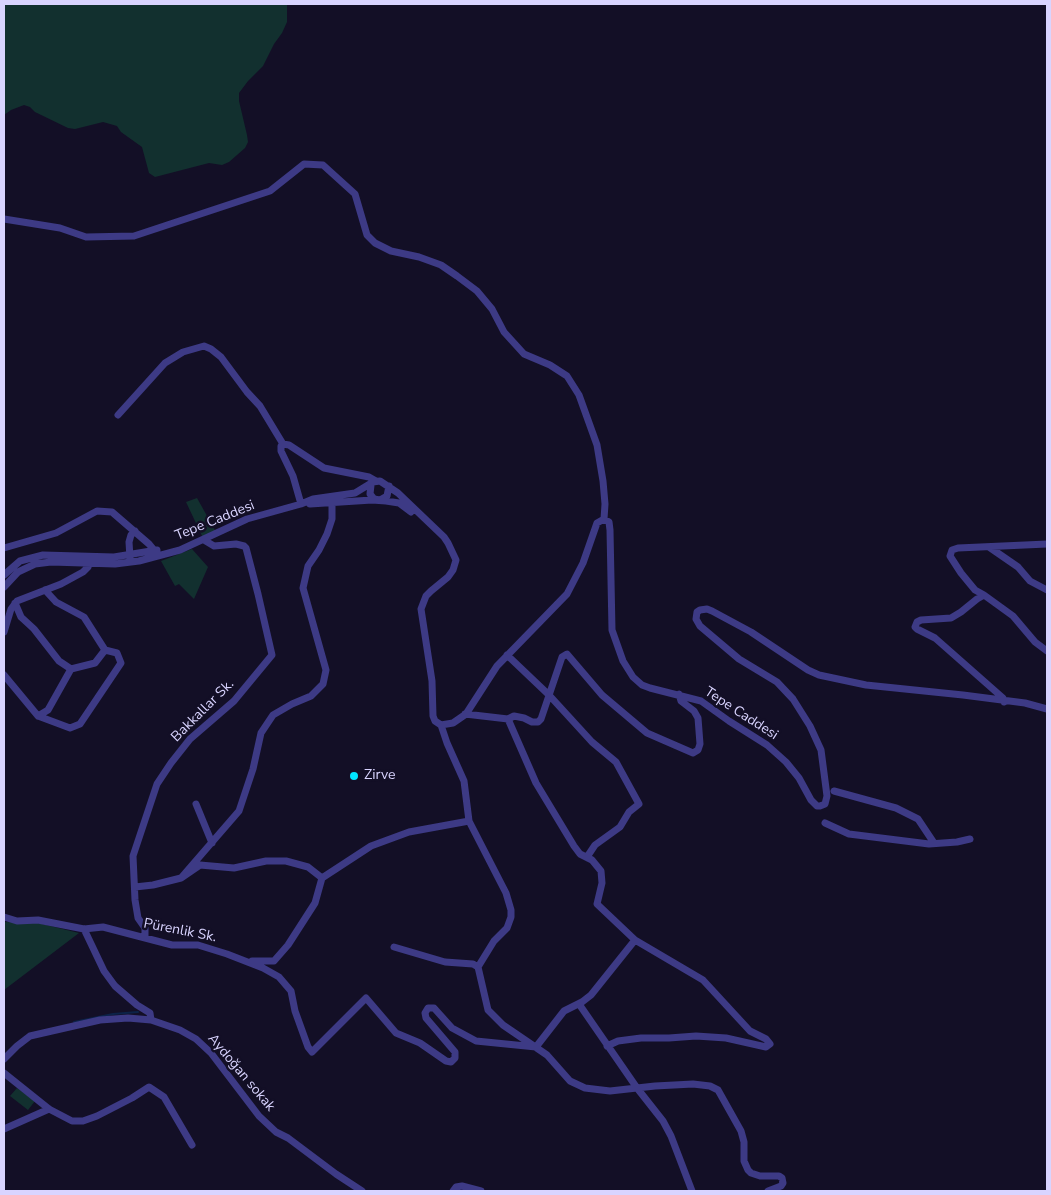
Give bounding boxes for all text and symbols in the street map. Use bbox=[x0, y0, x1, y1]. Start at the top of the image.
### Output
street label: Tepe Caddesi bbox=[173, 497, 257, 545]
street label: Bakkallar Sk. bbox=[168, 676, 238, 746]
street label: Tepe Caddesi bbox=[701, 684, 781, 744]
place label: Zirve bbox=[364, 768, 395, 784]
marker: Zirve bbox=[348, 770, 360, 782]
street label: Pürenlik Sk. bbox=[142, 916, 218, 946]
street label: Aydoğan sokak bbox=[204, 1031, 278, 1115]

